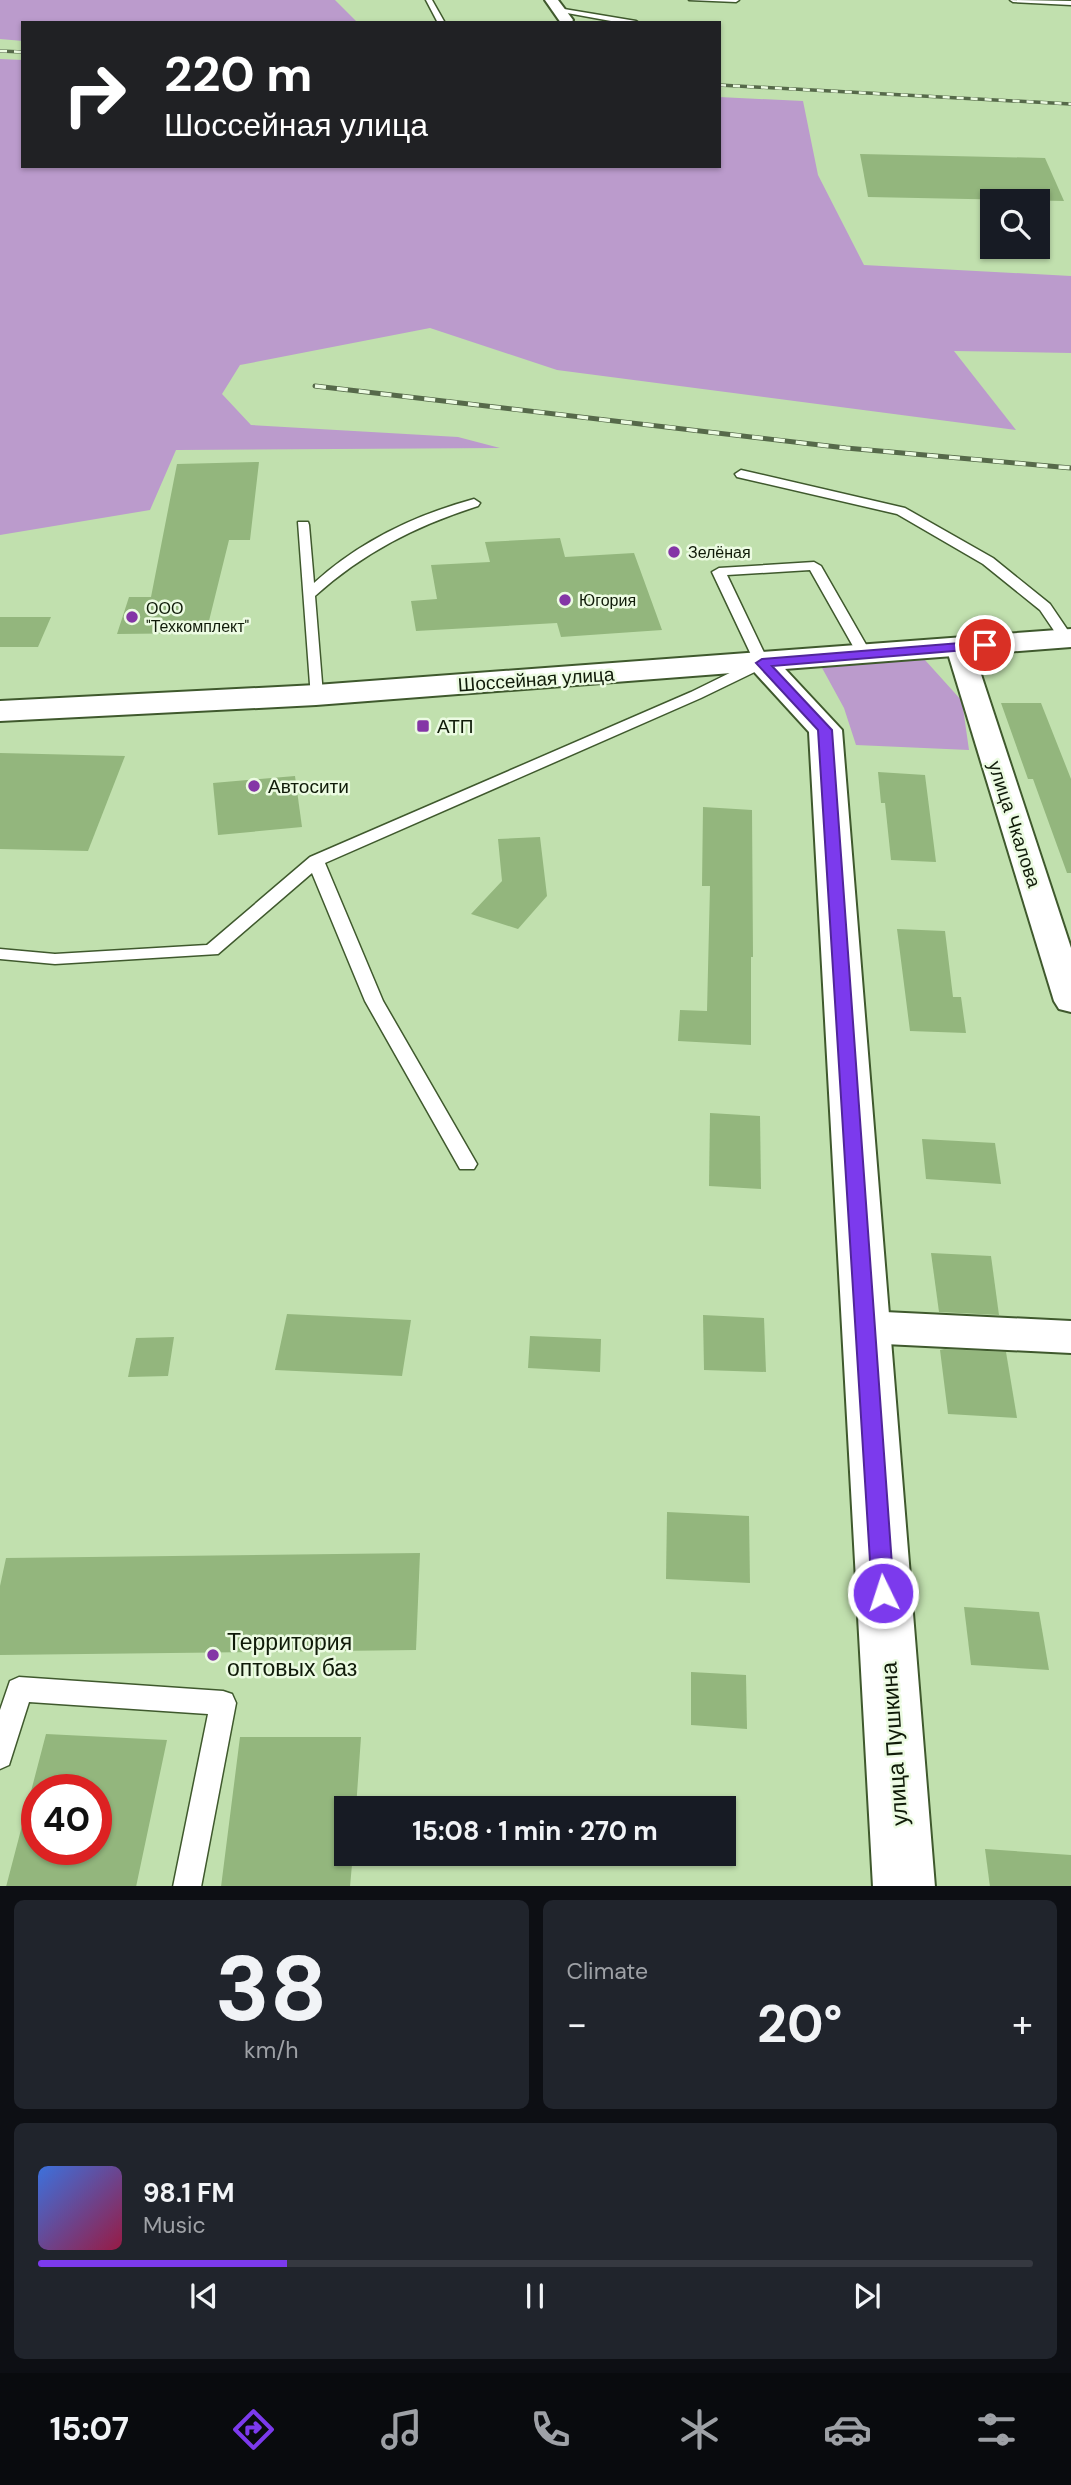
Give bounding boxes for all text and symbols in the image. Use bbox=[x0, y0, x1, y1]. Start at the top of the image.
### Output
text: 220 m bbox=[164, 42, 312, 106]
icon: right bbox=[49, 49, 140, 140]
text: Шоссейная улица bbox=[164, 104, 428, 146]
map controls bbox=[980, 189, 1050, 259]
button: search bbox=[980, 189, 1050, 259]
place label: Зелёная bbox=[688, 542, 751, 563]
marker: Зелёная bbox=[666, 544, 682, 560]
place label: Югория bbox=[579, 590, 636, 611]
marker: Югория bbox=[557, 592, 573, 608]
place label: ООО "Техкомплект" bbox=[146, 598, 250, 637]
marker: ООО "Техкомплект" bbox=[124, 609, 140, 625]
pin bbox=[955, 615, 1015, 675]
icon: arrive bbox=[966, 626, 1004, 664]
street label: Шоссейная улица bbox=[457, 662, 616, 697]
place label: АТП bbox=[437, 714, 473, 739]
marker: АТП bbox=[415, 718, 431, 734]
street label: улица Чкалова bbox=[982, 758, 1047, 891]
place label: Автосити bbox=[268, 774, 349, 799]
marker: Автосити bbox=[246, 778, 262, 794]
position arrow bbox=[846, 1556, 920, 1630]
place label: Территория оптовых баз bbox=[227, 1627, 357, 1683]
marker: Территория оптовых баз bbox=[205, 1647, 221, 1663]
street label: улица Пушкина bbox=[873, 1661, 915, 1827]
speed limit sign: 40 bbox=[21, 1774, 112, 1865]
text: 15:08 · 1 min · 270 m bbox=[412, 1814, 658, 1848]
text: 38 bbox=[215, 1930, 327, 2048]
text: Climate bbox=[567, 1956, 648, 1986]
text: 20° bbox=[757, 1990, 842, 2058]
text: − bbox=[567, 1999, 587, 2049]
text: + bbox=[1012, 1999, 1033, 2049]
text: km/h bbox=[244, 2035, 298, 2065]
text: 98.1 FM bbox=[143, 2176, 235, 2210]
text: Music bbox=[143, 2210, 206, 2240]
icon: previous bbox=[185, 2277, 223, 2315]
icon: pause bbox=[516, 2277, 554, 2315]
icon: next bbox=[848, 2277, 886, 2315]
icon: directions bbox=[229, 2405, 278, 2454]
icon: music bbox=[377, 2405, 426, 2454]
icon: phone bbox=[526, 2405, 575, 2454]
icon: climate bbox=[675, 2405, 724, 2454]
icon: car bbox=[823, 2405, 872, 2454]
icon: filters bbox=[972, 2405, 1021, 2454]
text: 15:07 bbox=[50, 2408, 129, 2450]

